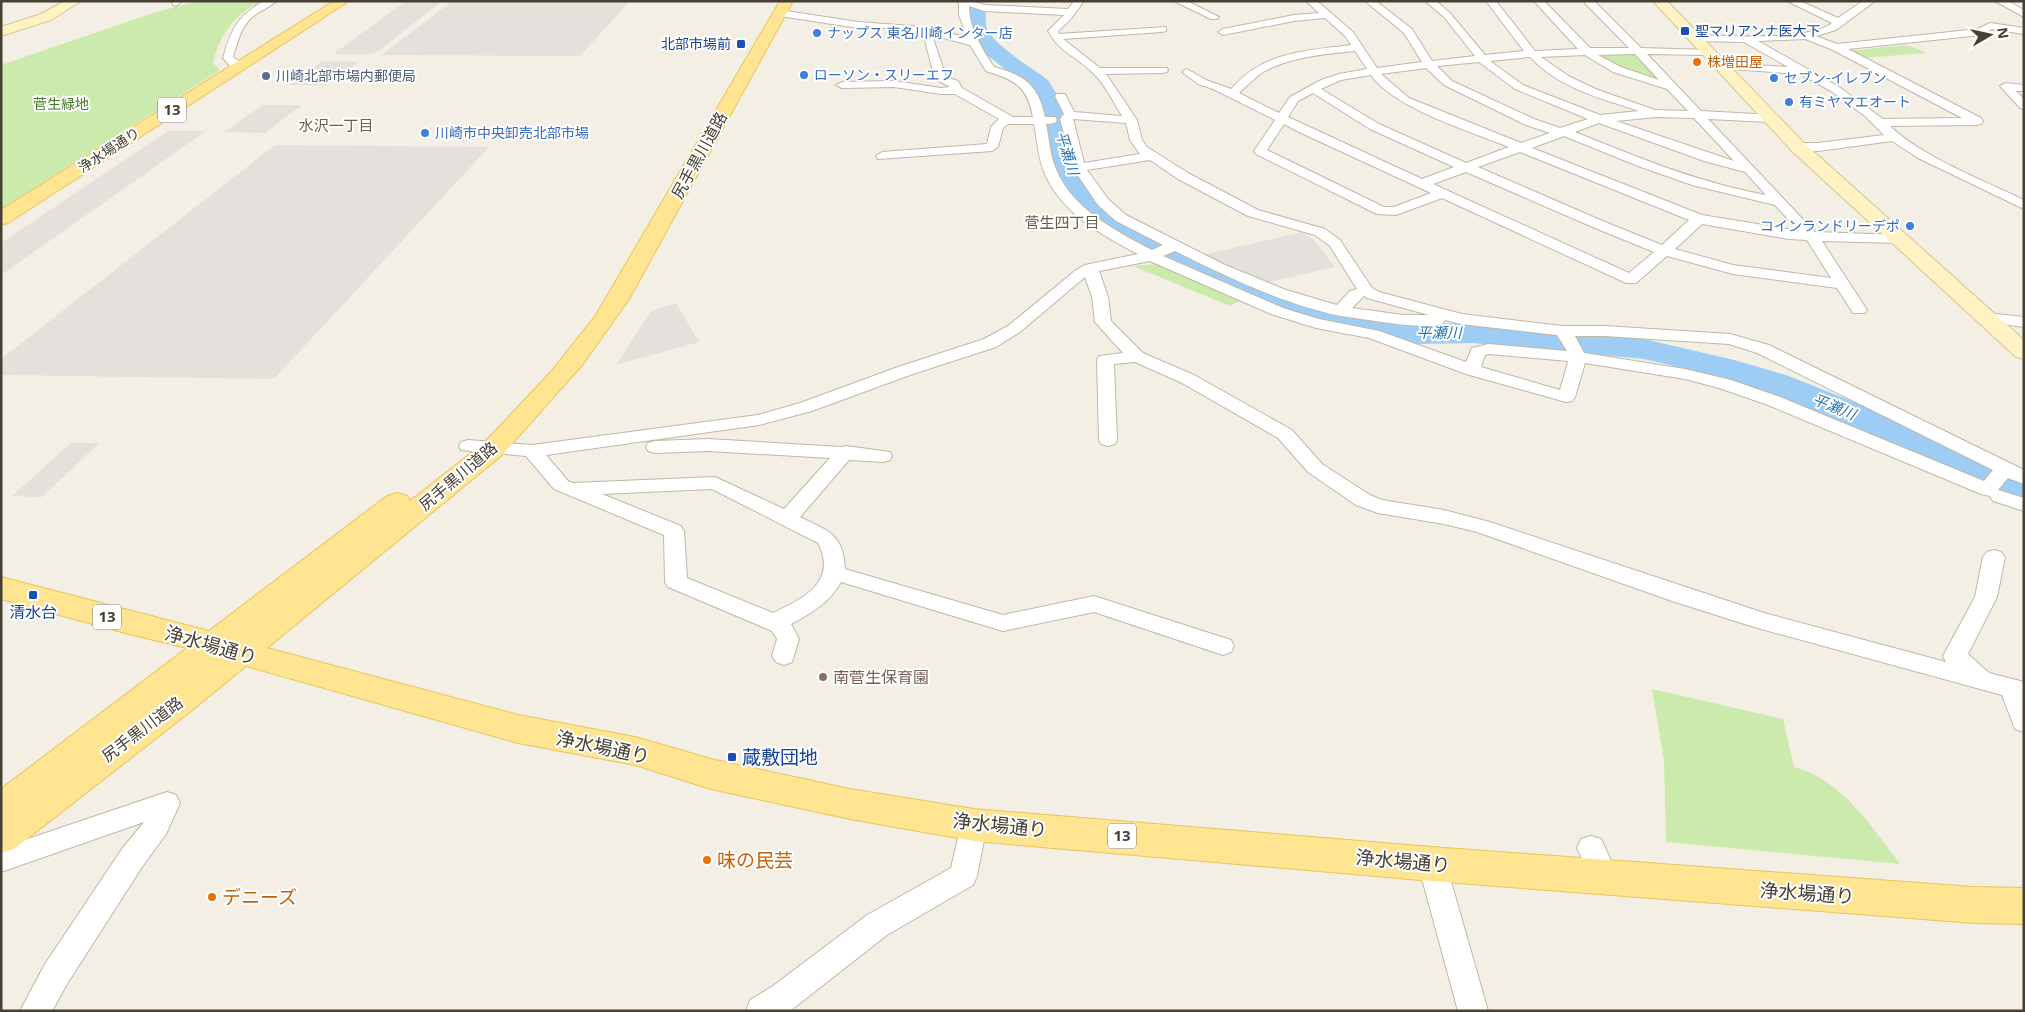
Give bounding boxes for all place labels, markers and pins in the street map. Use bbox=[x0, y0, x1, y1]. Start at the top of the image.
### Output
place label: 聖マリアンナ医大下 bbox=[1695, 21, 1820, 40]
place label: ナップス 東名川崎インター店 bbox=[827, 23, 1013, 42]
marker: 聖マリアンナ医大下 bbox=[1679, 25, 1691, 37]
marker: ナップス 東名川崎インター店 bbox=[811, 27, 823, 39]
place label: 北部市場前 bbox=[661, 34, 731, 53]
marker: 北部市場前 bbox=[735, 38, 747, 50]
place label: 株増田屋 bbox=[1707, 52, 1763, 71]
marker: 株増田屋 bbox=[1691, 56, 1703, 68]
place label: ローソン・スリーエフ bbox=[814, 65, 954, 84]
place label: 川崎北部市場内郵便局 bbox=[276, 66, 416, 85]
place label: セブン-イレブン bbox=[1784, 68, 1887, 87]
marker: ローソン・スリーエフ bbox=[798, 69, 810, 81]
marker: 川崎北部市場内郵便局 bbox=[260, 70, 272, 82]
marker: セブン-イレブン bbox=[1768, 72, 1780, 84]
place label: 有ミヤマエオート bbox=[1799, 92, 1911, 111]
marker: 有ミヤマエオート bbox=[1783, 96, 1795, 108]
place label: 川崎市中央卸売北部市場 bbox=[435, 123, 589, 142]
marker: 川崎市中央卸売北部市場 bbox=[419, 127, 431, 139]
place label: コインランドリーデポ bbox=[1760, 216, 1900, 235]
marker: コインランドリーデポ bbox=[1904, 220, 1916, 232]
marker: 清水台 bbox=[27, 589, 39, 601]
place label: 清水台 bbox=[9, 601, 57, 623]
place label: 南菅生保育園 bbox=[833, 666, 929, 688]
marker: 南菅生保育園 bbox=[817, 671, 829, 683]
place label: 蔵敷団地 bbox=[742, 744, 818, 770]
marker: 蔵敷団地 bbox=[726, 751, 738, 763]
place label: 味の民芸 bbox=[717, 847, 793, 873]
marker: 味の民芸 bbox=[701, 854, 713, 866]
place label: デニーズ bbox=[222, 884, 297, 910]
marker: デニーズ bbox=[206, 891, 218, 903]

